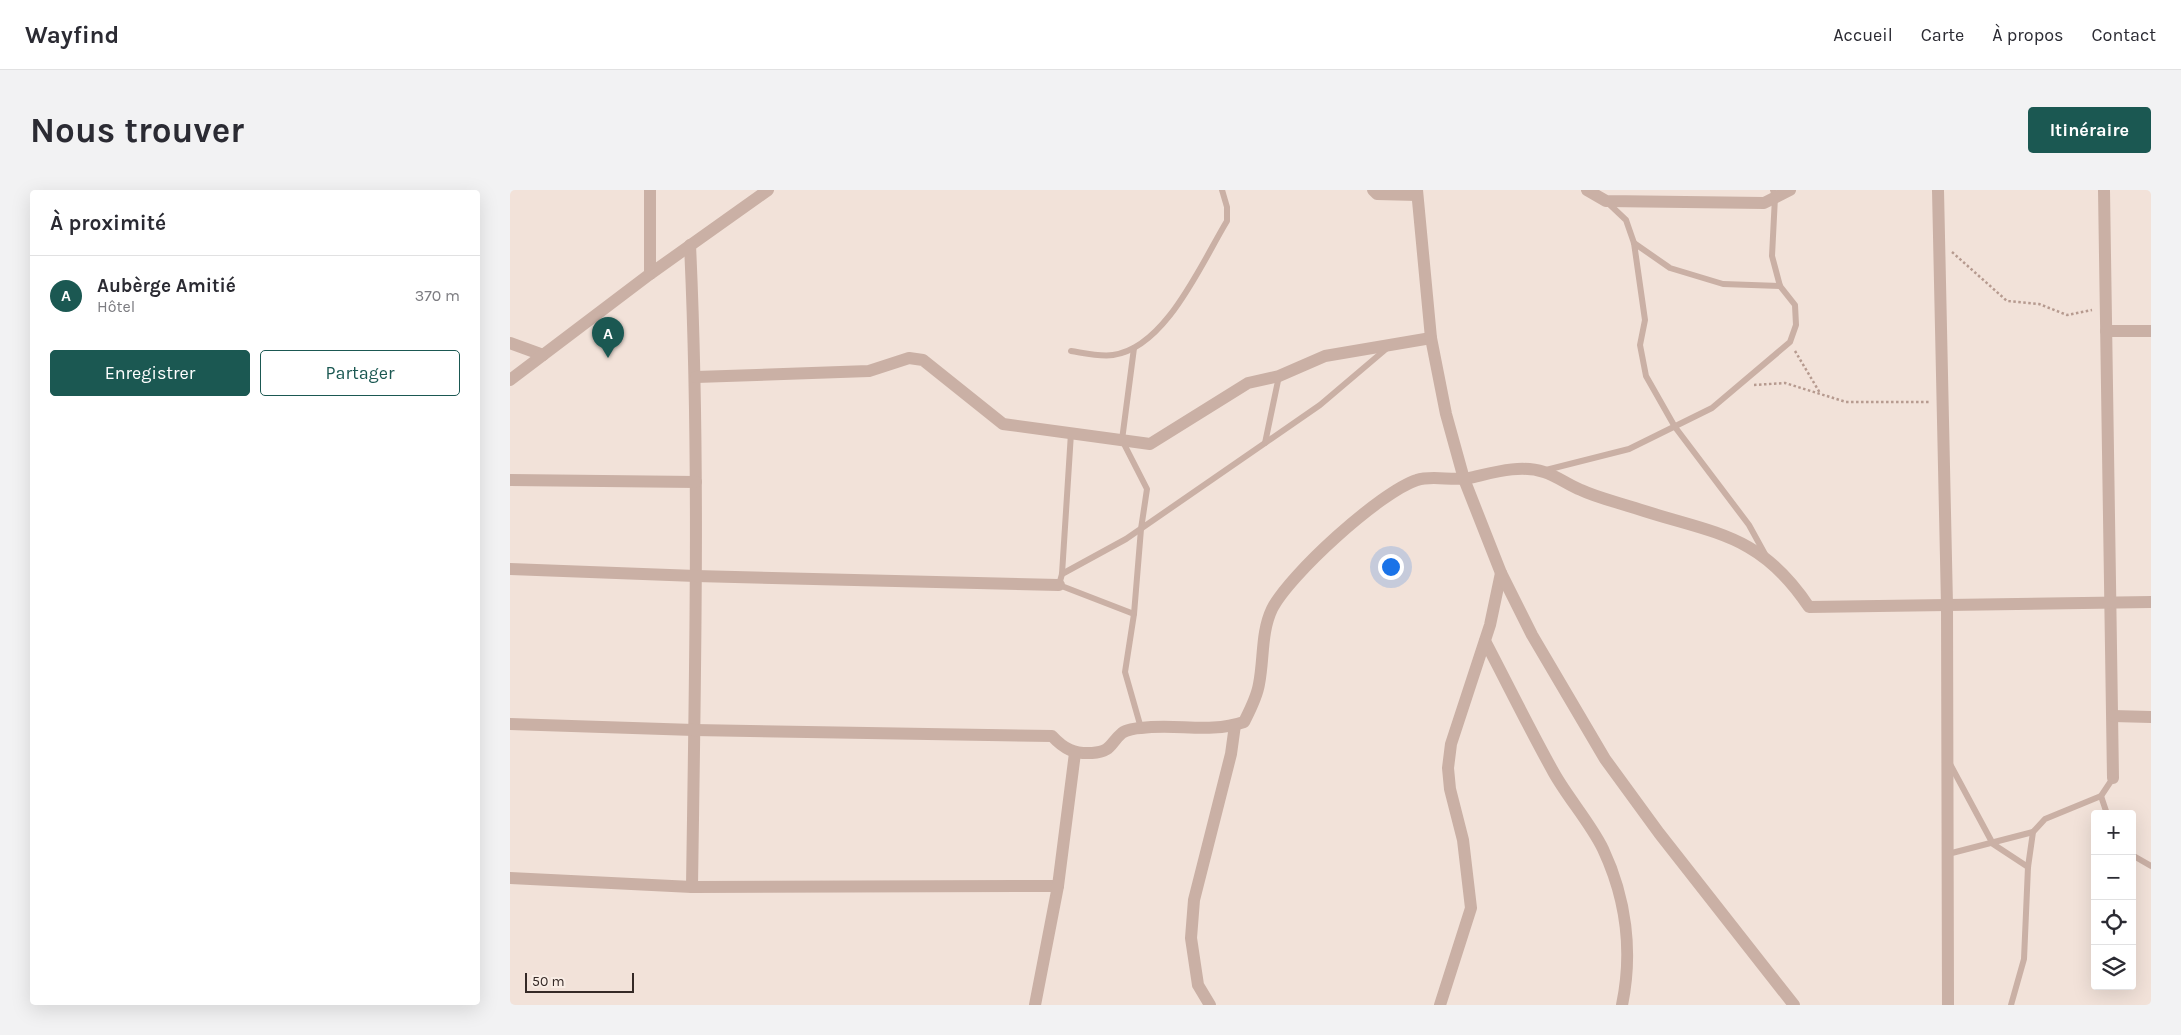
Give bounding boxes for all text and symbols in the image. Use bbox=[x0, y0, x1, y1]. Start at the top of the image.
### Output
text: Wayfind bbox=[25, 21, 119, 49]
text: Accueil bbox=[1833, 24, 1893, 46]
text: Carte bbox=[1921, 24, 1964, 46]
text: À propos bbox=[1992, 24, 2064, 46]
text: Contact bbox=[2092, 24, 2156, 46]
button: Itinéraire bbox=[2028, 107, 2151, 153]
text: Nous trouver bbox=[30, 110, 244, 151]
text: À proximité bbox=[50, 211, 166, 235]
text: Aubèrge Amitié bbox=[97, 275, 236, 297]
text: A bbox=[61, 286, 71, 305]
text: 370 m bbox=[415, 286, 460, 305]
text: Hôtel bbox=[97, 297, 135, 316]
pin: A bbox=[592, 317, 624, 358]
button: Enregistrer bbox=[50, 350, 250, 396]
button: Partager bbox=[260, 350, 460, 396]
your location bbox=[1378, 554, 1404, 580]
map controls bbox=[2091, 810, 2136, 990]
button: + bbox=[2091, 810, 2136, 855]
button: − bbox=[2091, 855, 2136, 900]
button: locate bbox=[2091, 900, 2136, 945]
button: layers bbox=[2091, 945, 2136, 990]
scale bar bbox=[525, 970, 634, 993]
text: 50 m bbox=[532, 973, 565, 990]

